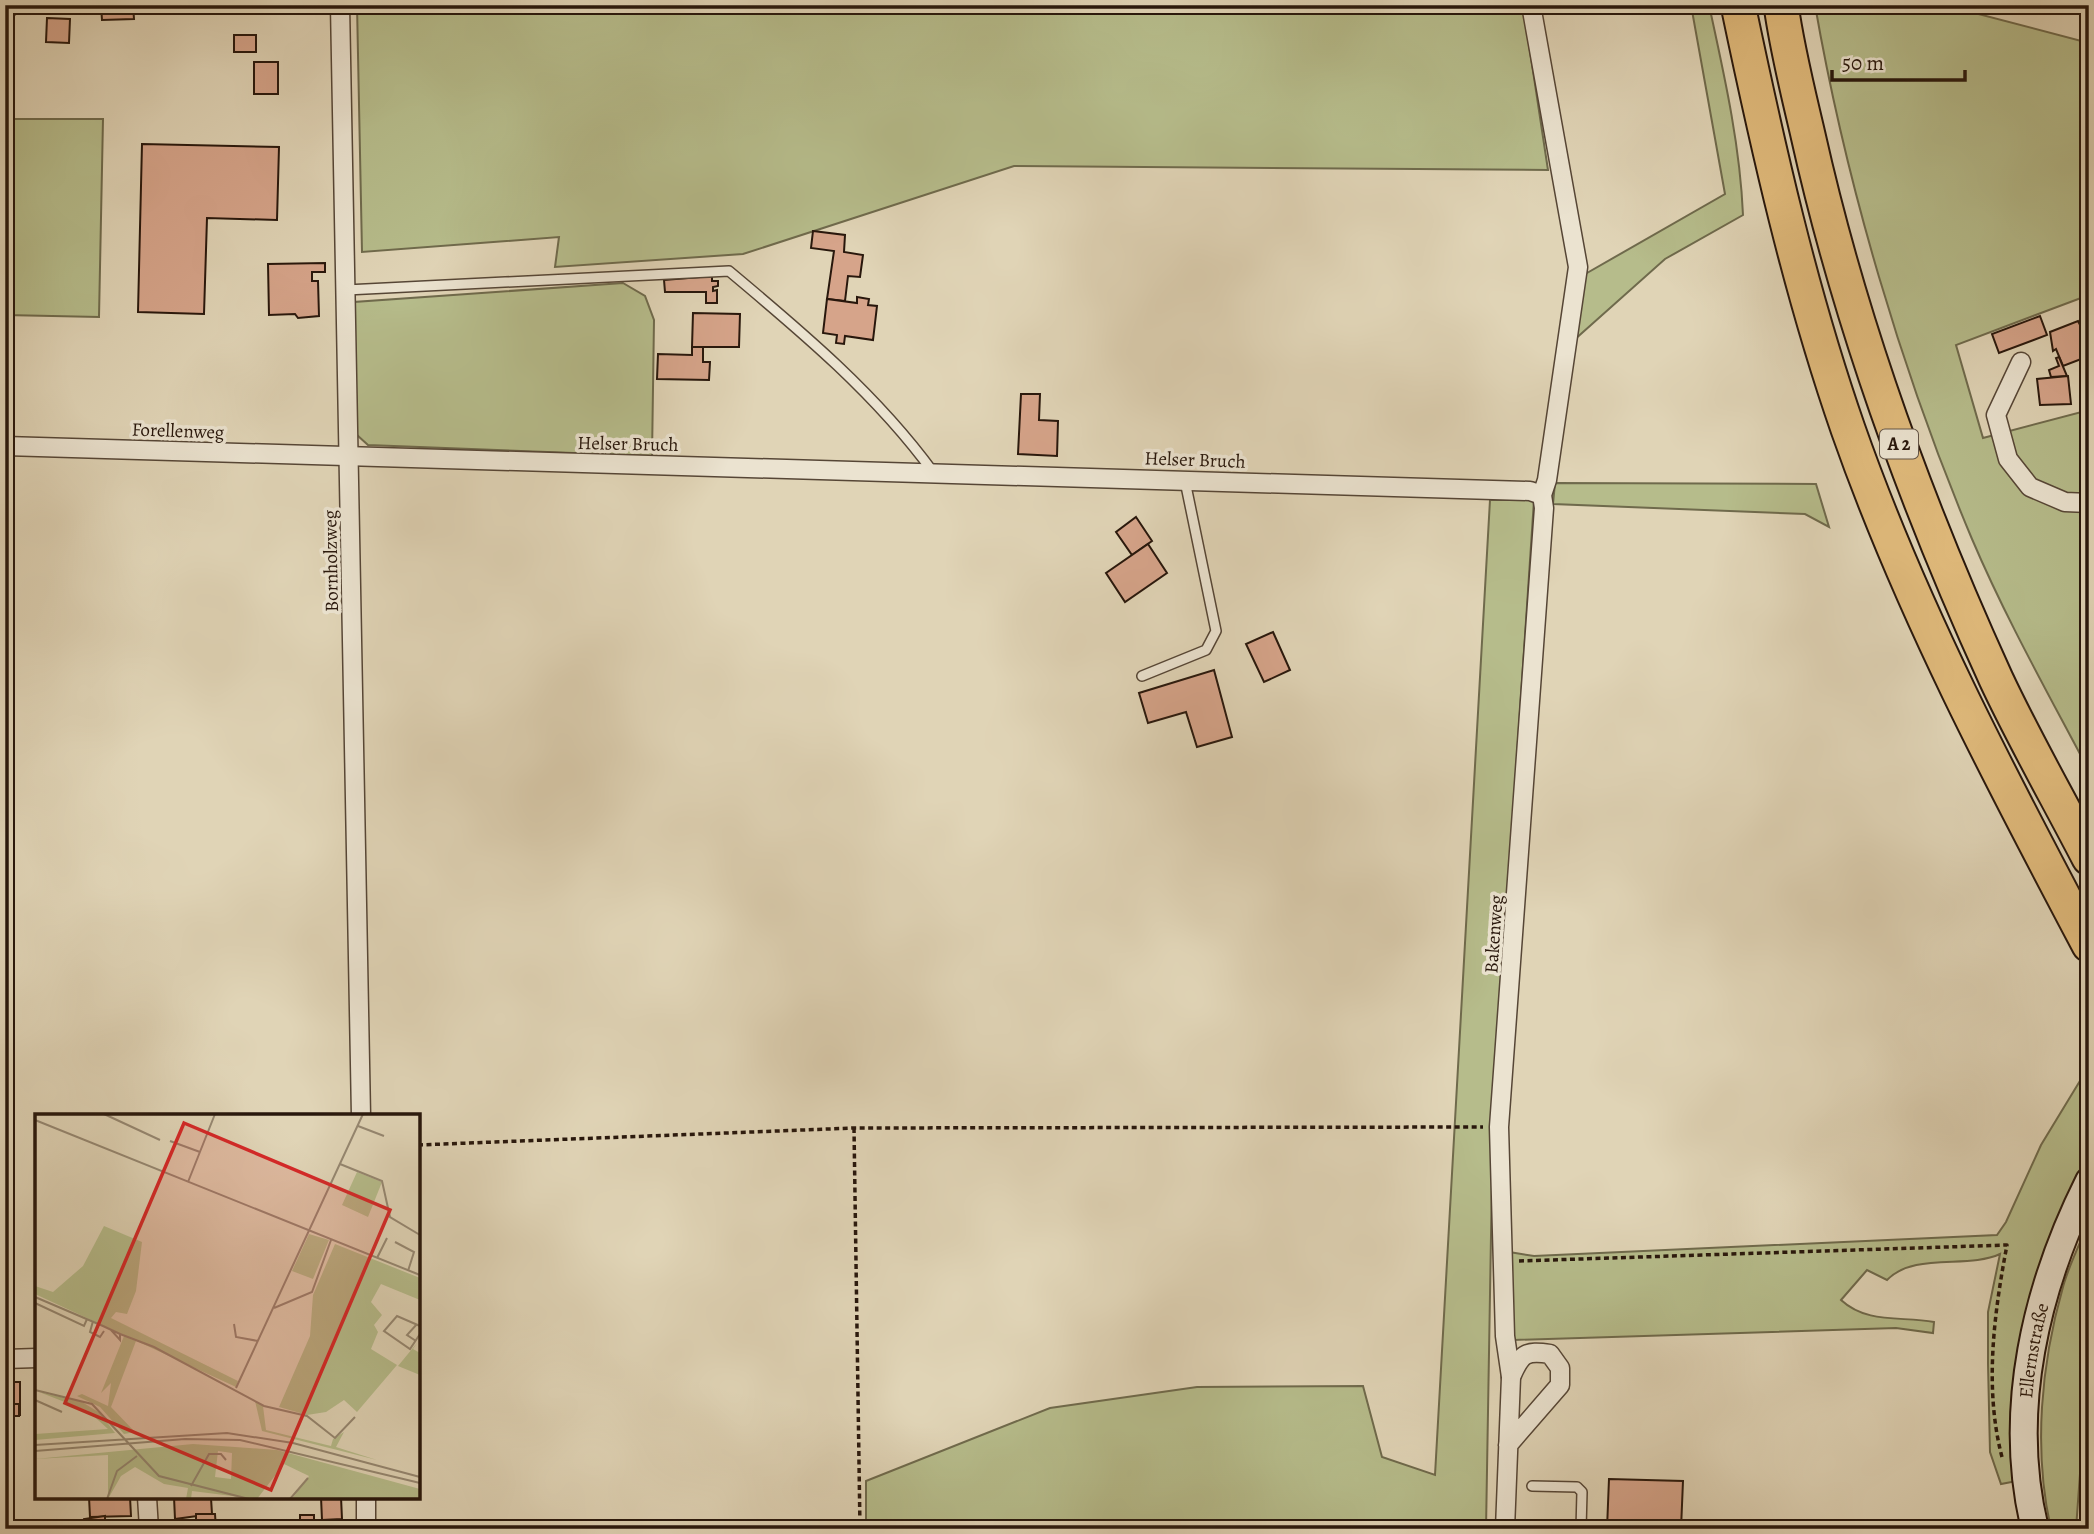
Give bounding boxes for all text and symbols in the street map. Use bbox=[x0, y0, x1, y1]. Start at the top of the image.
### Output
scale bar bbox=[1832, 38, 1965, 82]
text: 50 m bbox=[1842, 49, 1884, 77]
street label: Forellenweg bbox=[131, 416, 225, 446]
street label: Helser Bruch bbox=[577, 430, 679, 458]
road number: A 2 bbox=[1880, 430, 1918, 458]
street label: Helser Bruch bbox=[1144, 445, 1246, 475]
street label: Bornholzweg bbox=[317, 509, 345, 612]
street label: Bakenweg bbox=[1478, 893, 1510, 974]
inset map bbox=[35, 1114, 420, 1499]
street label: Ellernstraße bbox=[2013, 1300, 2055, 1399]

